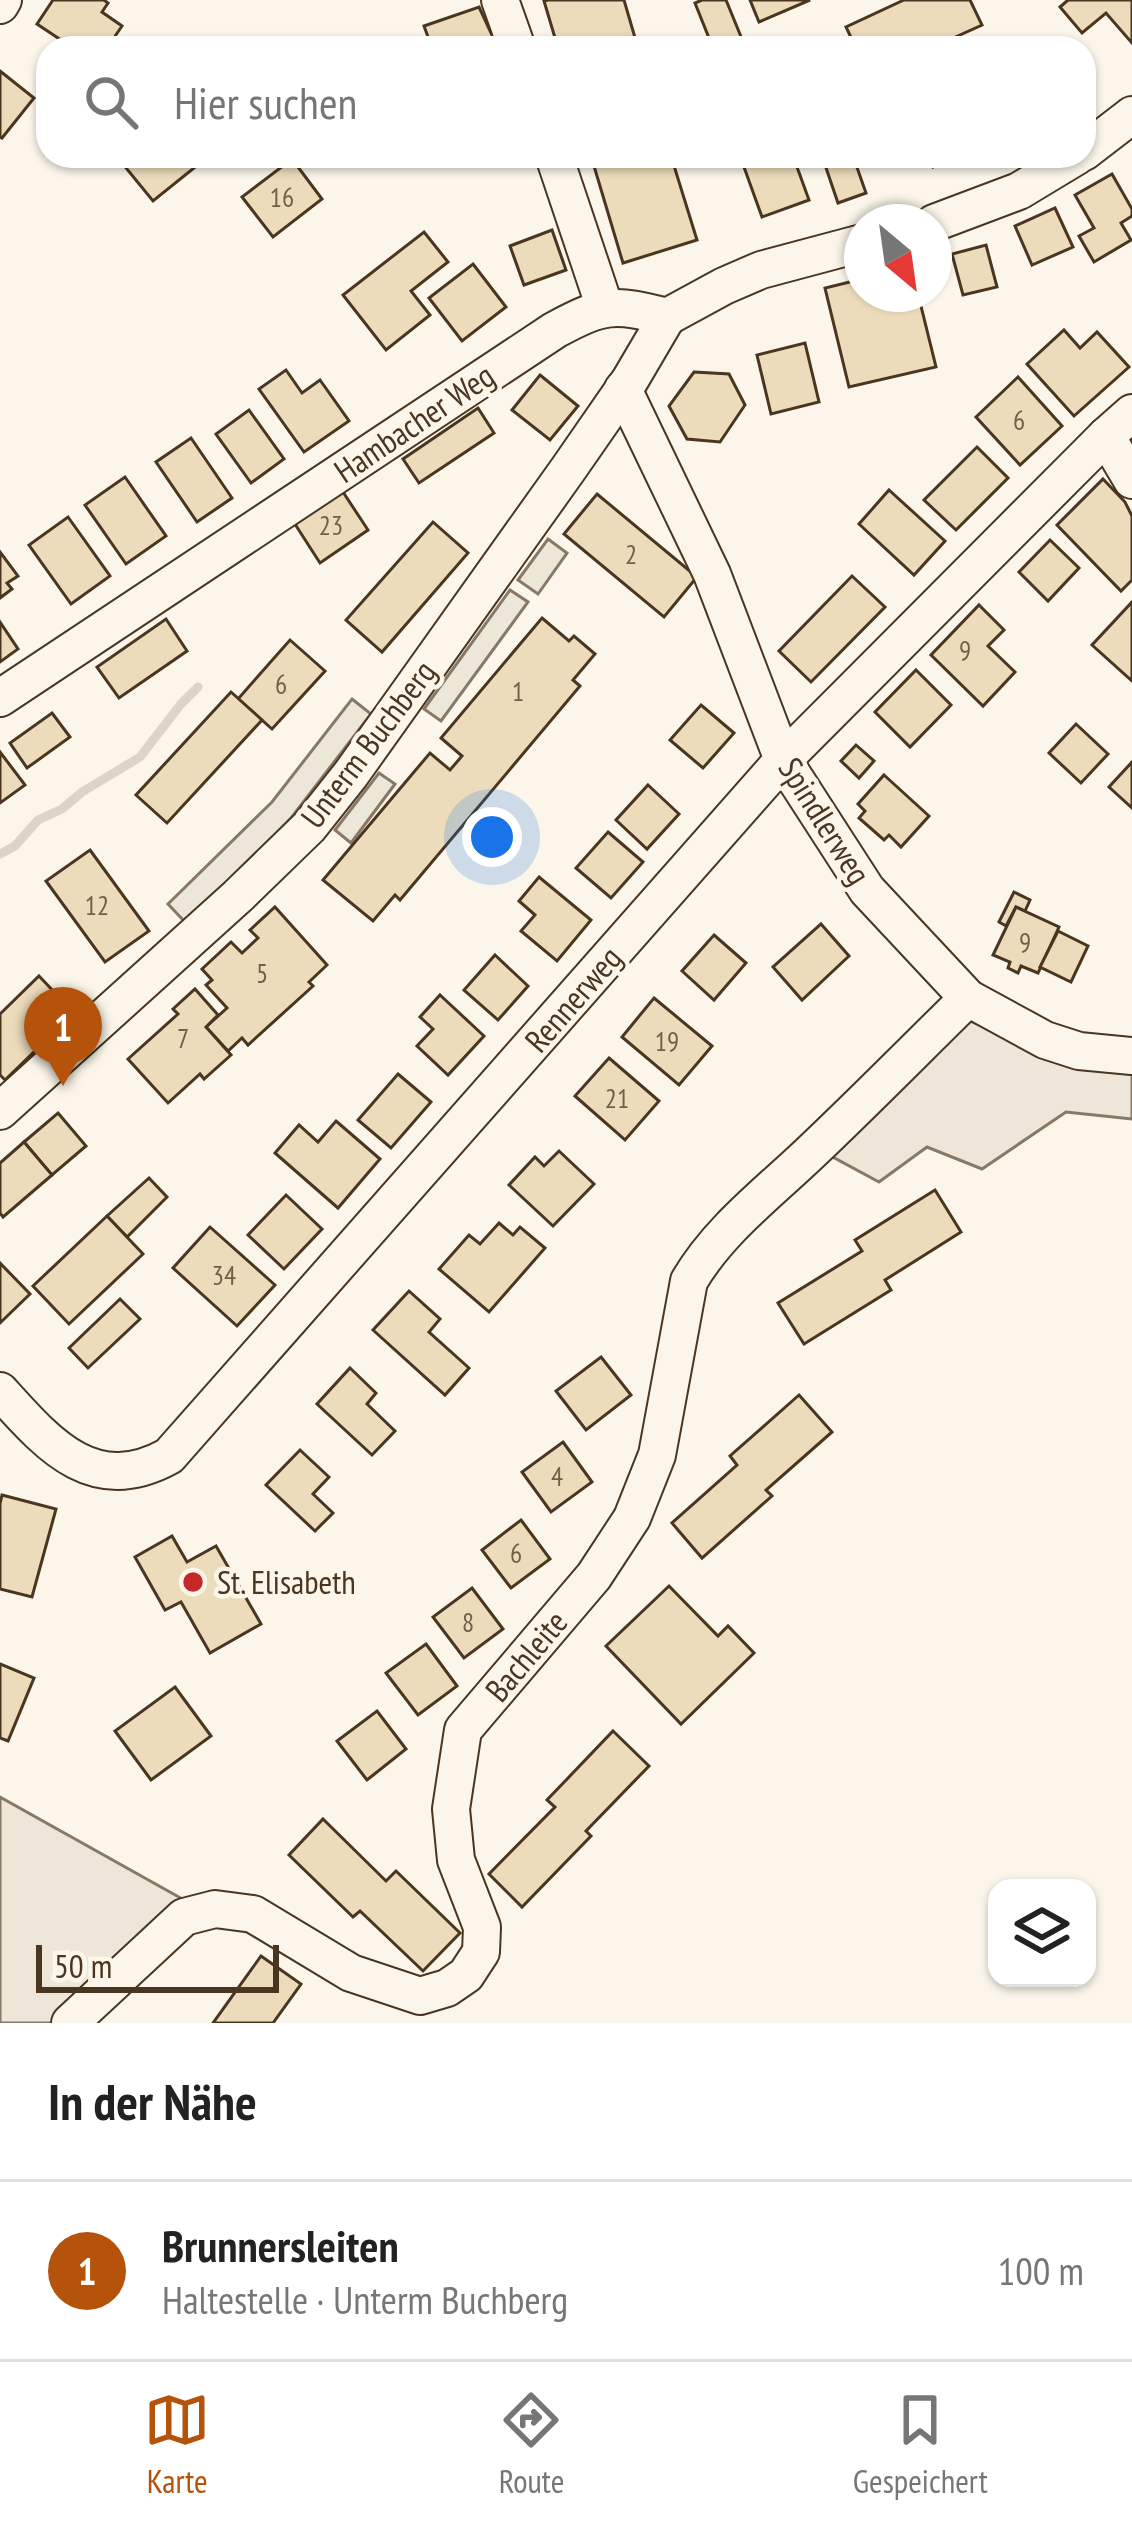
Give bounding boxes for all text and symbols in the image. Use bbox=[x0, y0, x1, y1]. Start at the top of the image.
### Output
search box bbox=[36, 36, 1096, 168]
icon: search bbox=[78, 69, 144, 135]
text: Hier suchen bbox=[174, 73, 357, 131]
house number: 16 bbox=[270, 180, 294, 214]
north arrow bbox=[844, 204, 952, 312]
street label: Hambacher Weg bbox=[325, 353, 502, 492]
house number: 6 bbox=[1013, 403, 1025, 437]
house number: 23 bbox=[319, 508, 343, 542]
house number: 2 bbox=[625, 537, 637, 571]
house number: 9 bbox=[959, 633, 971, 667]
street label: Unterm Buchberg bbox=[291, 651, 445, 836]
house number: 6 bbox=[275, 667, 287, 701]
house number: 1 bbox=[512, 674, 524, 708]
street label: Spindlerweg bbox=[770, 749, 881, 892]
your location bbox=[462, 807, 522, 867]
house number: 12 bbox=[85, 888, 109, 922]
house number: 9 bbox=[1019, 925, 1031, 959]
street label: Rennerweg bbox=[515, 937, 630, 1061]
house number: 5 bbox=[256, 956, 268, 990]
pin: 1 bbox=[24, 987, 102, 1086]
house number: 7 bbox=[177, 1021, 189, 1055]
house number: 19 bbox=[655, 1024, 679, 1058]
house number: 21 bbox=[605, 1081, 629, 1115]
house number: 34 bbox=[212, 1258, 236, 1292]
house number: 4 bbox=[551, 1459, 563, 1493]
house number: 6 bbox=[510, 1536, 522, 1570]
place label: St. Elisabeth bbox=[217, 1560, 356, 1603]
marker: St. Elisabeth bbox=[180, 1569, 206, 1595]
street label: Bachleite bbox=[475, 1601, 576, 1710]
house number: 8 bbox=[462, 1605, 474, 1639]
map controls bbox=[988, 1879, 1096, 1987]
button: layers bbox=[988, 1879, 1096, 1987]
scale bar bbox=[36, 1939, 279, 1992]
text: 50 m bbox=[54, 1944, 112, 1987]
text: In der Nähe bbox=[48, 2068, 257, 2134]
text: Brunnersleiten bbox=[162, 2216, 399, 2274]
text: 1 bbox=[78, 2245, 96, 2296]
text: 100 m bbox=[998, 2245, 1084, 2296]
text: Haltestelle · Unterm Buchberg bbox=[162, 2274, 568, 2325]
tab: Karte bbox=[144, 2387, 210, 2502]
tab: Route bbox=[498, 2387, 564, 2502]
tab: Gespeichert bbox=[853, 2387, 988, 2502]

